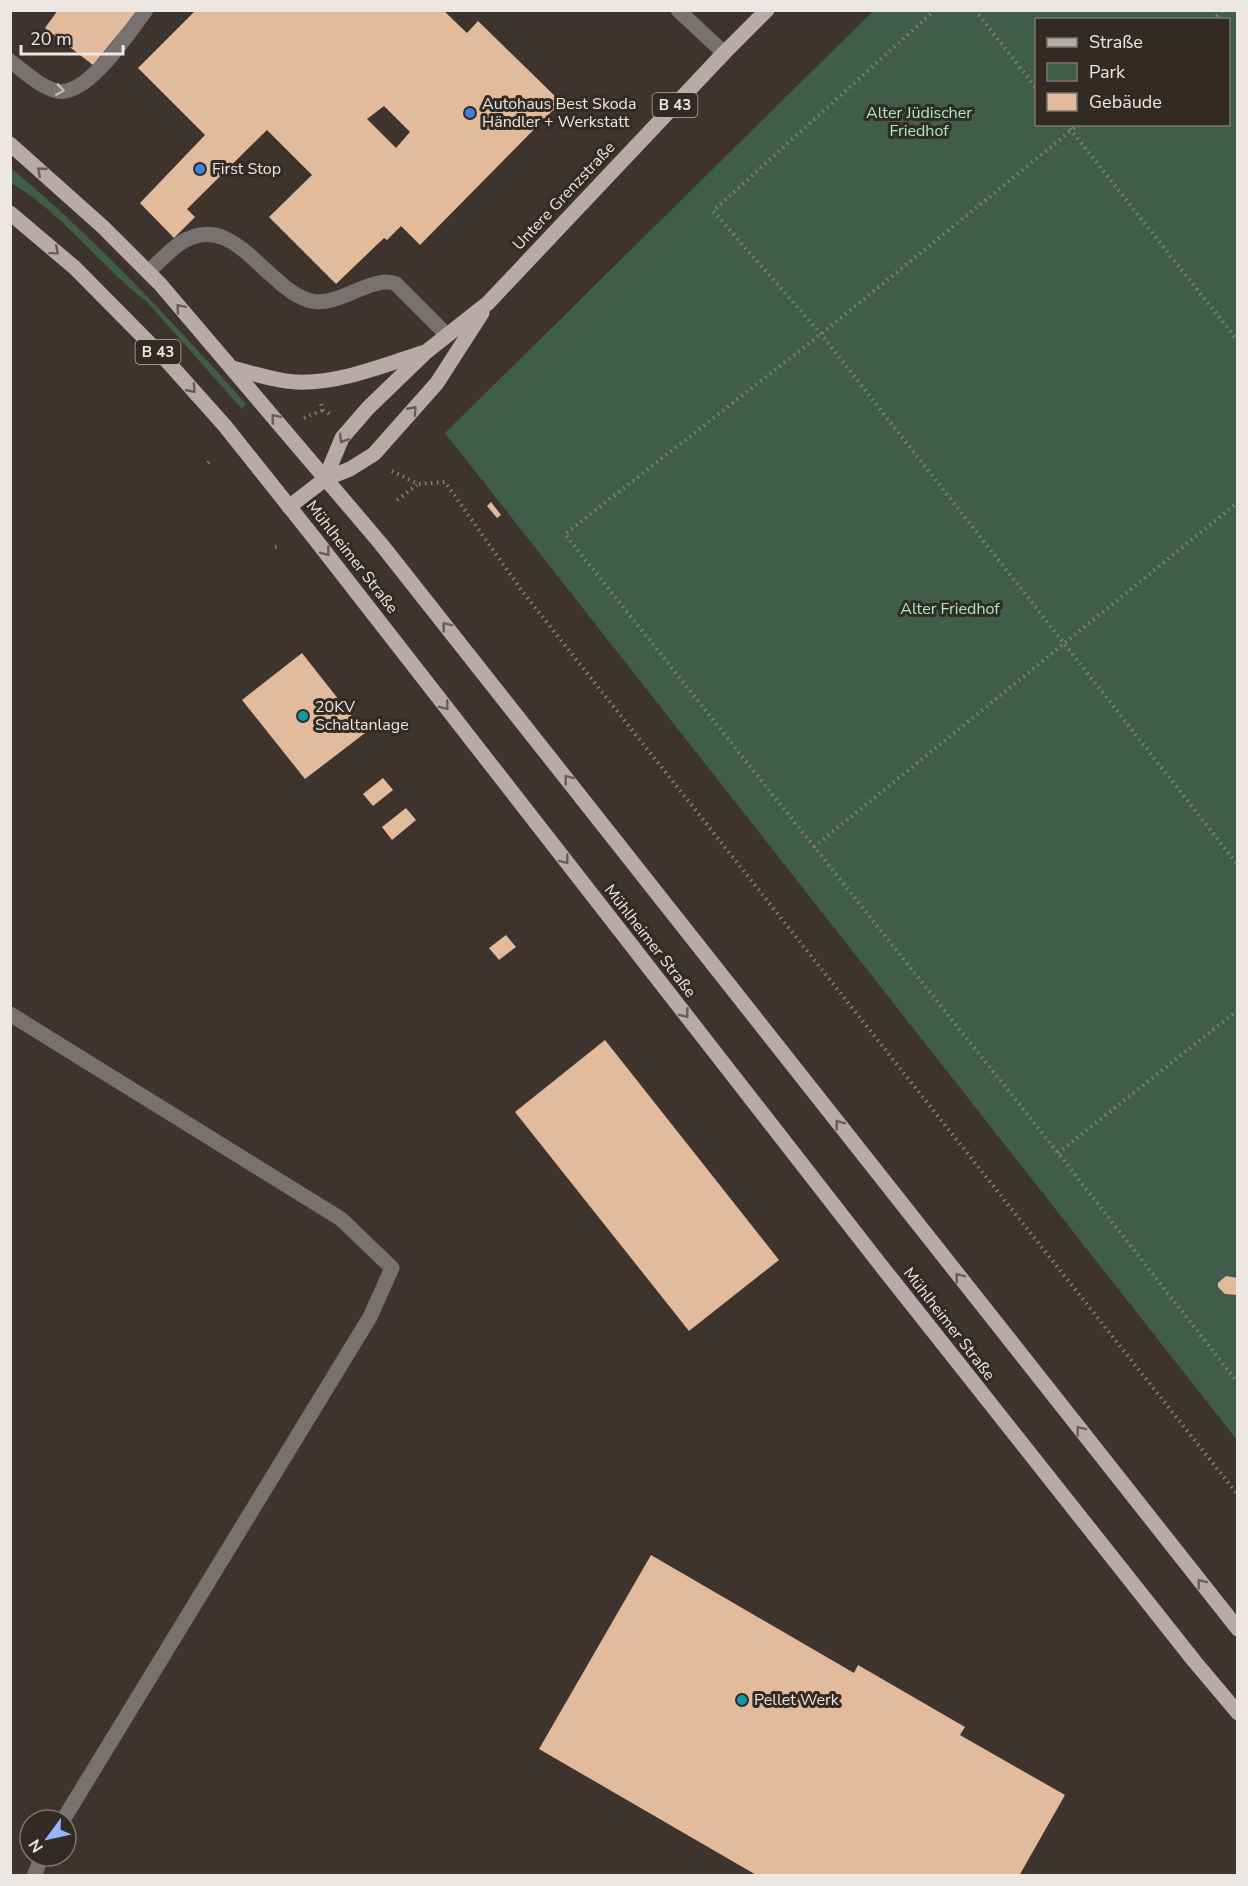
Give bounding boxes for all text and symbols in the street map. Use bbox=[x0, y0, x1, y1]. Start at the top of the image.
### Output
scale bar bbox=[21, 18, 123, 56]
legend bbox=[1035, 18, 1230, 126]
text: 20 m bbox=[30, 27, 72, 51]
text: Straße bbox=[1089, 30, 1143, 54]
text: Park bbox=[1089, 60, 1126, 84]
one-way arrow bbox=[55, 83, 65, 95]
text: Gebäude bbox=[1089, 90, 1162, 114]
place label: Autohaus Best Skoda Händler + Werkstatt bbox=[482, 93, 636, 133]
road number: B 43 bbox=[652, 93, 698, 117]
park label: Alter Jüdischer Friedhof bbox=[866, 102, 972, 142]
marker: Autohaus Best Skoda Händler + Werkstatt bbox=[463, 106, 477, 120]
street label: Untere Grenzstraße bbox=[508, 137, 620, 255]
place label: First Stop bbox=[212, 158, 281, 180]
marker: First Stop bbox=[193, 162, 207, 176]
one-way arrow bbox=[37, 167, 48, 178]
one-way arrow bbox=[48, 243, 59, 254]
one-way arrow bbox=[176, 304, 187, 314]
road number: B 43 bbox=[136, 340, 180, 364]
one-way arrow bbox=[185, 382, 196, 393]
one-way arrow bbox=[406, 407, 417, 417]
one-way arrow bbox=[271, 414, 282, 425]
one-way arrow bbox=[339, 433, 350, 444]
street label: Mühlheimer Straße bbox=[301, 496, 403, 618]
one-way arrow bbox=[318, 546, 329, 557]
park label: Alter Friedhof bbox=[900, 598, 1000, 620]
one-way arrow bbox=[443, 622, 454, 633]
place label: 20KV Schaltanlage bbox=[315, 696, 409, 736]
one-way arrow bbox=[438, 700, 449, 711]
marker: 20KV Schaltanlage bbox=[296, 709, 310, 723]
one-way arrow bbox=[564, 775, 575, 786]
one-way arrow bbox=[557, 854, 568, 865]
street label: Mühlheimer Straße bbox=[599, 880, 701, 1002]
one-way arrow bbox=[677, 1008, 688, 1019]
one-way arrow bbox=[835, 1120, 846, 1131]
street label: Mühlheimer Straße bbox=[898, 1263, 1000, 1385]
one-way arrow bbox=[956, 1273, 967, 1284]
one-way arrow bbox=[1077, 1426, 1088, 1437]
one-way arrow bbox=[1198, 1579, 1209, 1590]
place label: Pellet Werk bbox=[754, 1689, 840, 1711]
marker: Pellet Werk bbox=[735, 1693, 749, 1707]
north arrow bbox=[18, 1808, 78, 1868]
text: N bbox=[24, 1835, 49, 1857]

